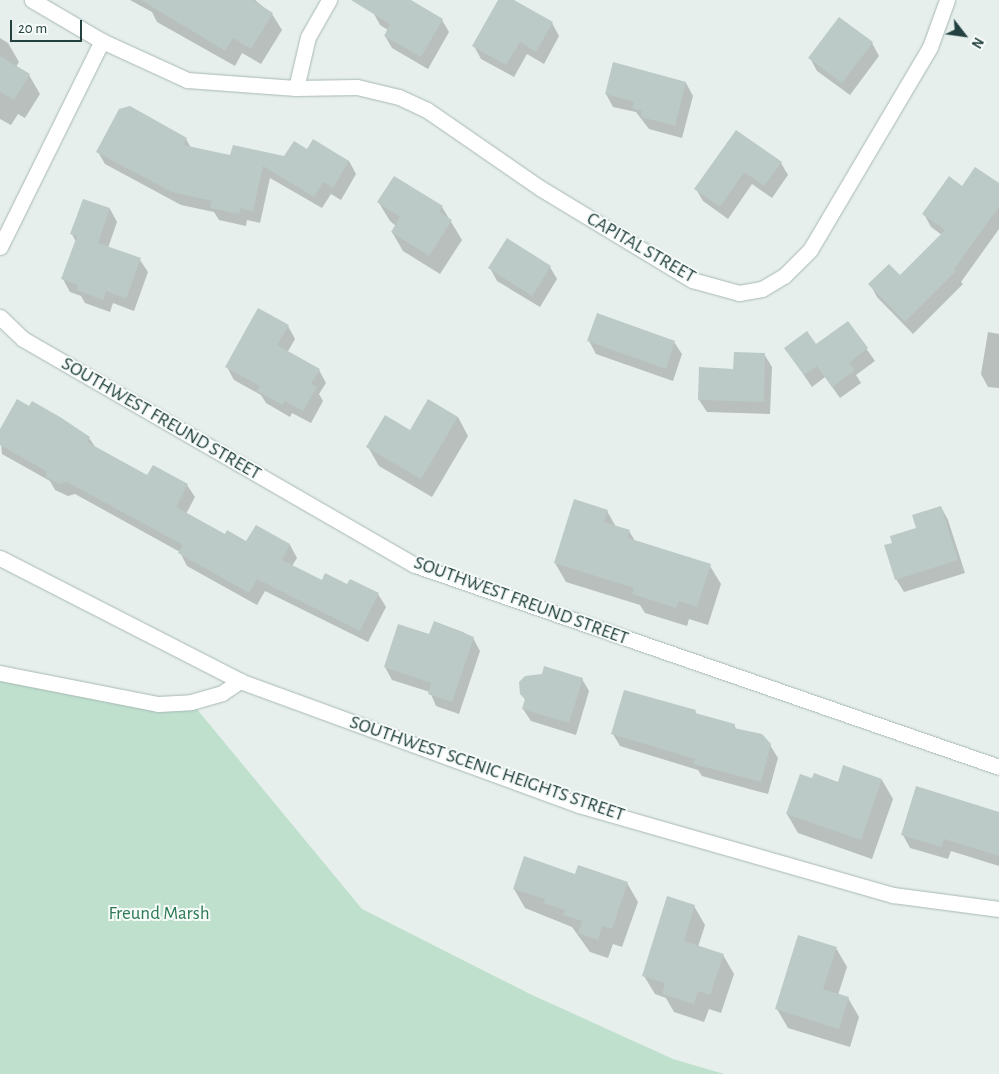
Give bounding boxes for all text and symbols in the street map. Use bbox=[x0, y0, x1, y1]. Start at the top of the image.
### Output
scale bar bbox=[12, 10, 85, 42]
north arrow bbox=[939, 10, 989, 60]
text: 20 m bbox=[18, 21, 47, 36]
text: N bbox=[968, 35, 985, 50]
street label: CAPITAL STREET bbox=[582, 208, 700, 288]
street label: SOUTHWEST FREUND STREET bbox=[57, 352, 265, 486]
street label: SOUTHWEST FREUND STREET bbox=[411, 552, 631, 650]
street label: SOUTHWEST SCENIC HEIGHTS STREET bbox=[347, 711, 627, 827]
park label: Freund Marsh bbox=[108, 903, 210, 925]

